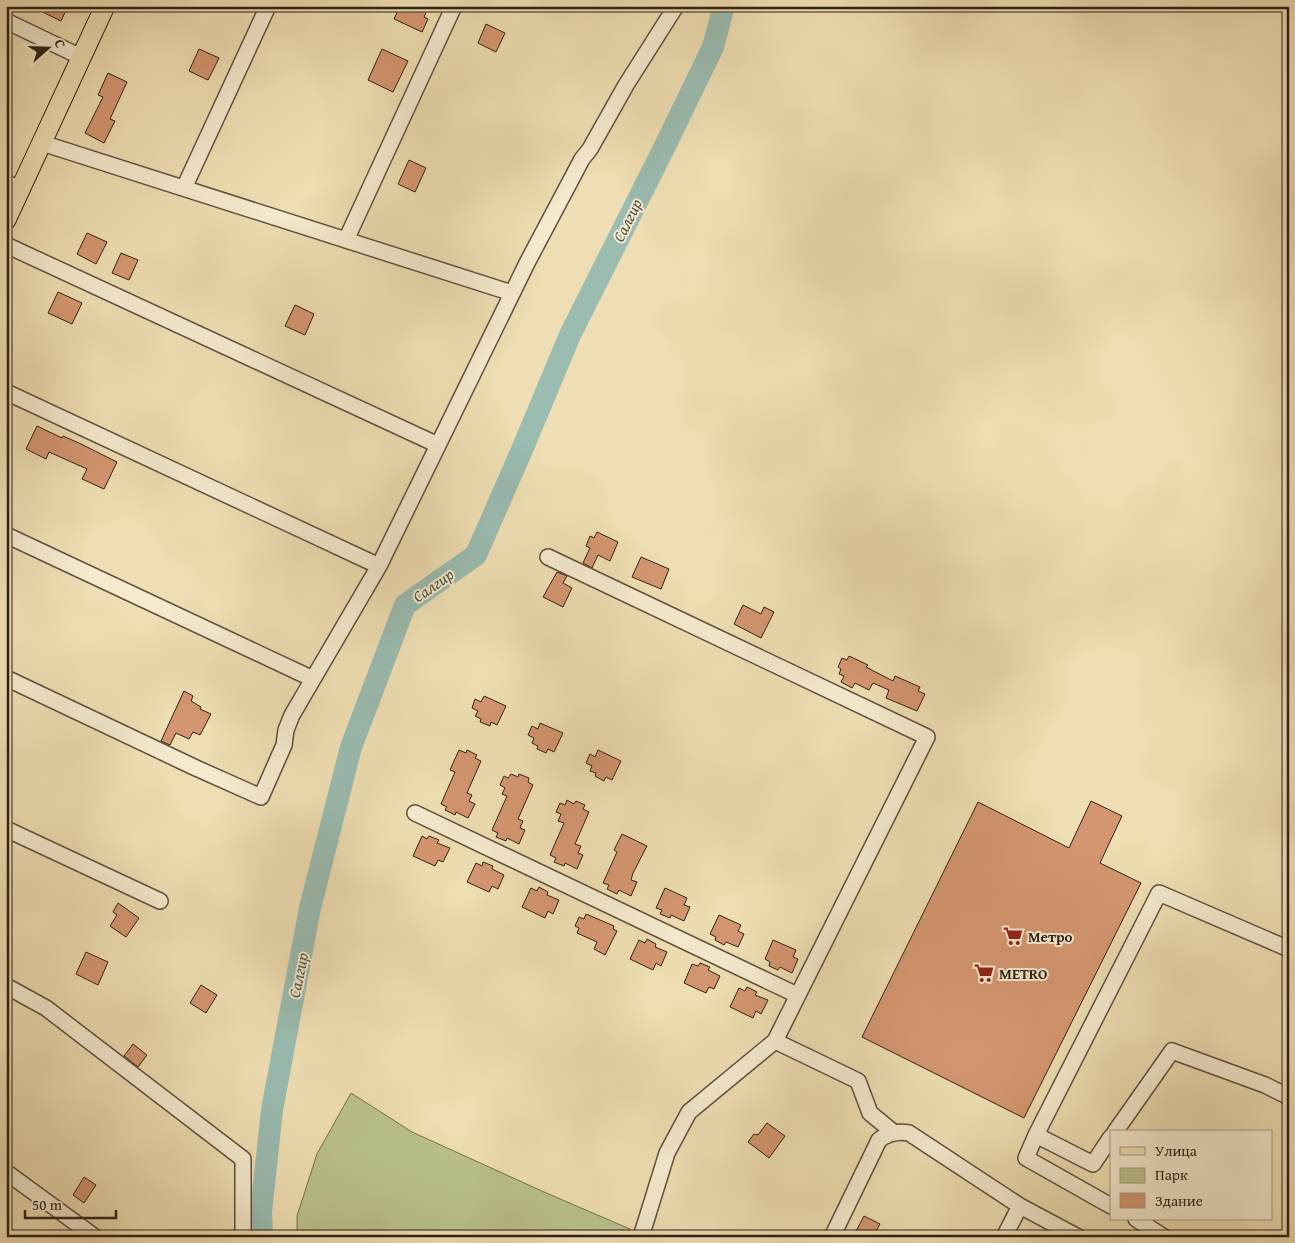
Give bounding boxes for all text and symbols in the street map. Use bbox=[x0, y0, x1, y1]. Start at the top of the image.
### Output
north arrow bbox=[22, 22, 72, 72]
text: С bbox=[49, 36, 71, 51]
water label: Салгир bbox=[606, 194, 648, 246]
water label: Салгир bbox=[408, 562, 459, 608]
supermarket icon: Метро bbox=[1002, 925, 1024, 947]
place label: Метро bbox=[1028, 926, 1073, 947]
water label: Салгир bbox=[282, 950, 314, 1000]
supermarket icon: METRO bbox=[973, 962, 995, 984]
place label: METRO bbox=[999, 963, 1048, 984]
legend bbox=[1110, 1130, 1272, 1220]
text: Улица bbox=[1155, 1140, 1198, 1161]
text: Парк bbox=[1155, 1164, 1188, 1185]
scale bar bbox=[25, 1188, 116, 1220]
text: Здание bbox=[1155, 1190, 1203, 1211]
text: 50 m bbox=[32, 1194, 63, 1215]

